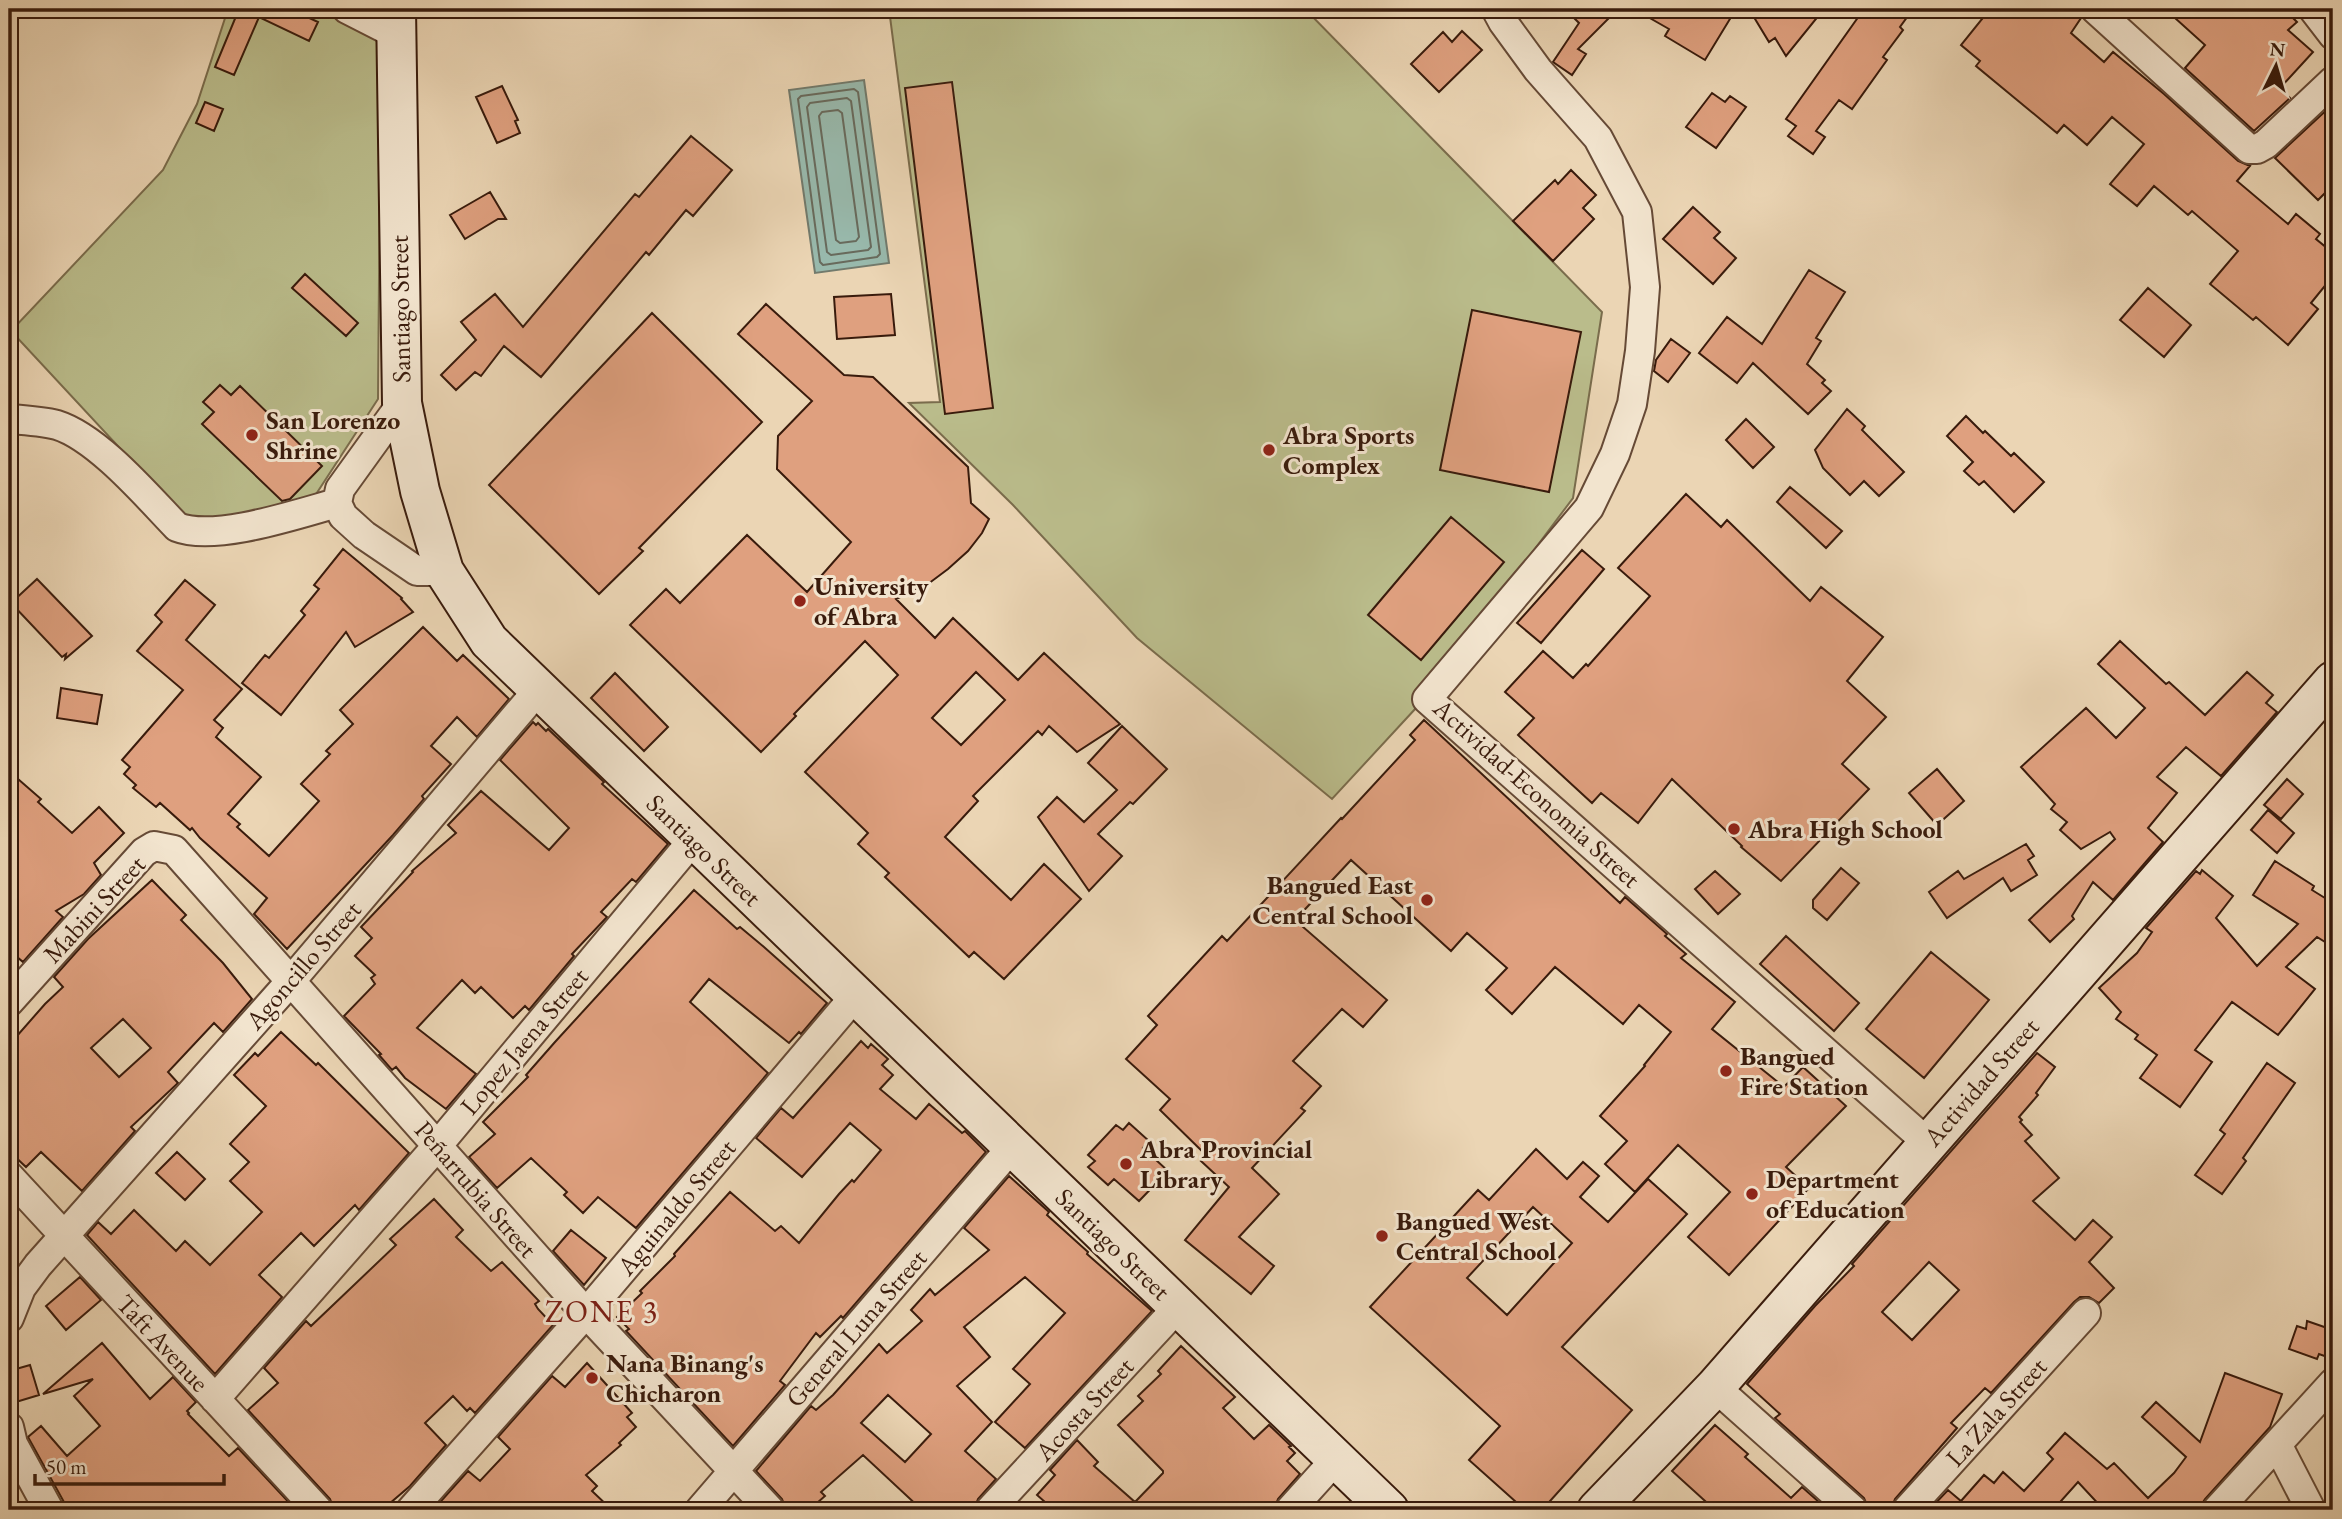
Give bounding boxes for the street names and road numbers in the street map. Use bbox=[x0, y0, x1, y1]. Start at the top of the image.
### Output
street label: Santiago Street bbox=[382, 235, 418, 383]
street label: Actividad-Economia Street bbox=[1425, 690, 1648, 895]
street label: Santiago Street bbox=[639, 787, 769, 913]
street label: Mabini Street bbox=[35, 848, 153, 970]
street label: Agoncillo Street bbox=[237, 893, 368, 1037]
street label: Lopez Jaena Street bbox=[452, 960, 596, 1122]
street label: Actividad Street bbox=[1915, 1011, 2046, 1154]
street label: Peñarrubia Street bbox=[407, 1113, 545, 1265]
street label: Aguinaldo Street bbox=[608, 1132, 743, 1283]
street label: Santiago Street bbox=[1048, 1181, 1178, 1307]
street label: General Luna Street bbox=[778, 1242, 934, 1414]
street label: Taft Avenue bbox=[109, 1287, 217, 1399]
street label: Acosta Street bbox=[1026, 1350, 1141, 1469]
street label: La Zala Street bbox=[1938, 1350, 2054, 1474]

